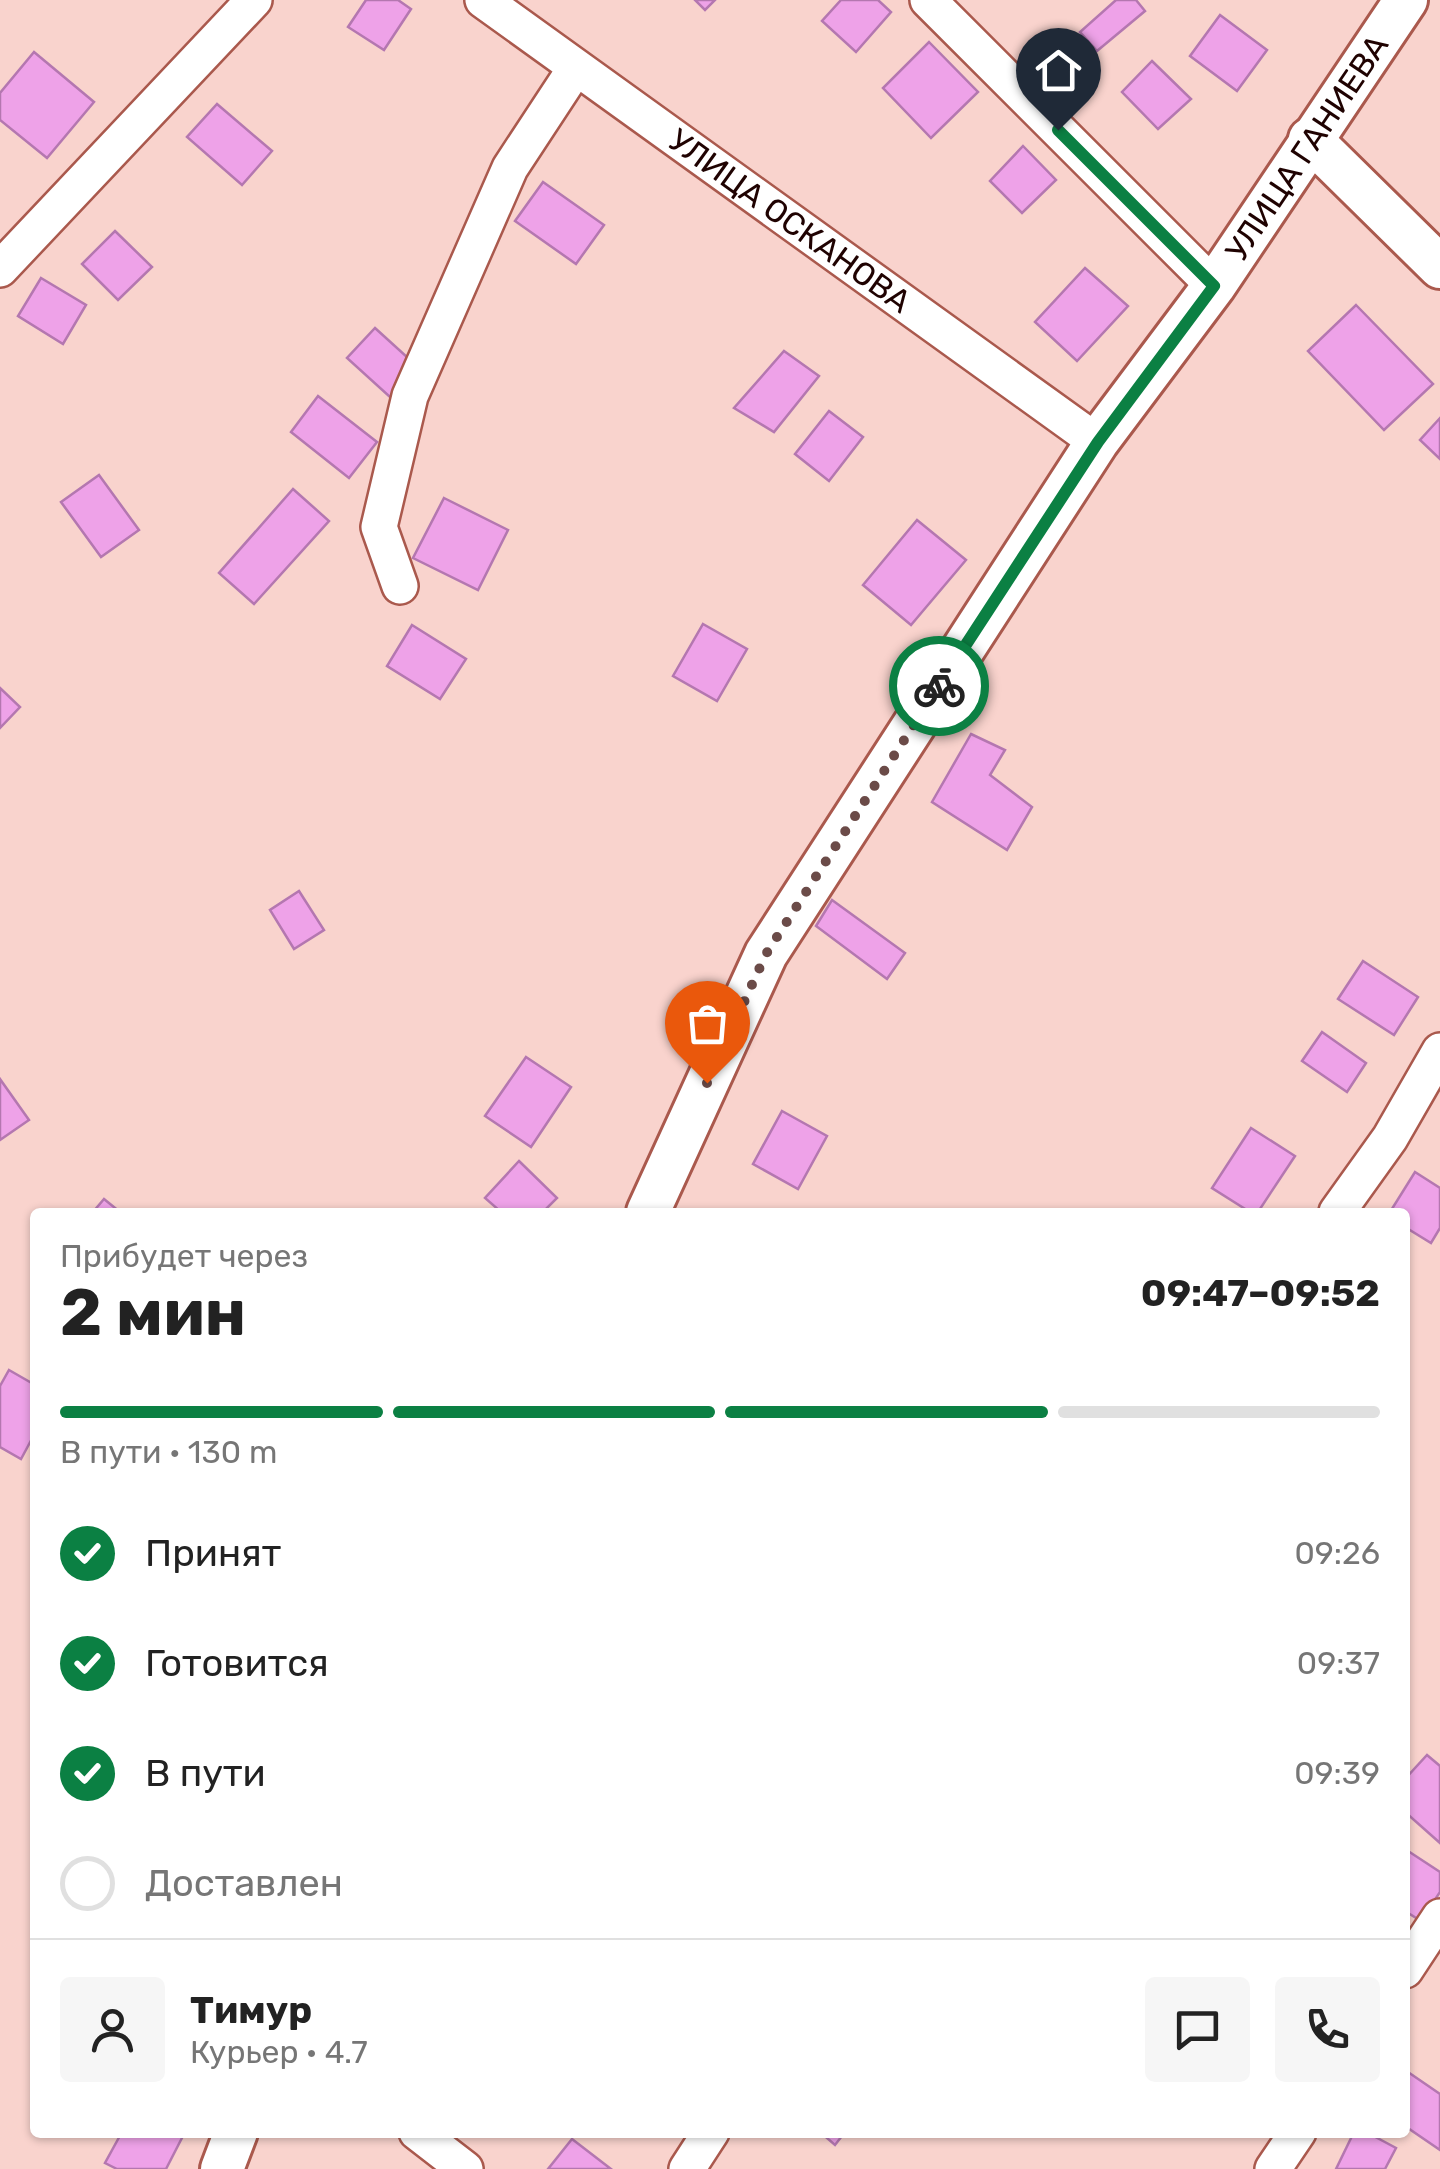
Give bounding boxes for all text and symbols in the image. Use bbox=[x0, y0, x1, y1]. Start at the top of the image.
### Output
street label: УЛИЦА ГАНИЕВА bbox=[1218, 27, 1396, 268]
pin bbox=[1016, 28, 1101, 131]
icon: home bbox=[1031, 43, 1086, 98]
street label: УЛИЦА ОСКАНОВА bbox=[661, 121, 918, 321]
courier bbox=[889, 636, 989, 736]
icon: bike bbox=[912, 659, 967, 714]
pin bbox=[665, 981, 750, 1084]
icon: bag bbox=[680, 996, 735, 1051]
text: Прибудет через bbox=[60, 1237, 308, 1275]
text: 09:47–09:52 bbox=[1141, 1270, 1380, 1316]
text: 2 мин bbox=[60, 1274, 246, 1351]
text: В пути · 130 m bbox=[60, 1433, 277, 1471]
icon: check bbox=[60, 1526, 115, 1581]
text: Принят bbox=[145, 1530, 281, 1576]
text: 09:26 bbox=[1294, 1534, 1380, 1572]
icon: check bbox=[60, 1636, 115, 1691]
text: Готовится bbox=[145, 1640, 329, 1686]
text: 09:37 bbox=[1297, 1644, 1380, 1682]
icon: check bbox=[60, 1746, 115, 1801]
text: В пути bbox=[145, 1750, 266, 1796]
text: 09:39 bbox=[1294, 1754, 1380, 1792]
text: Доставлен bbox=[145, 1860, 343, 1906]
button: person bbox=[60, 1977, 165, 2082]
button: chat bbox=[1145, 1977, 1250, 2082]
button: phone bbox=[1275, 1977, 1380, 2082]
text: Тимур bbox=[190, 1987, 312, 2033]
text: Курьер · 4.7 bbox=[190, 2033, 368, 2071]

